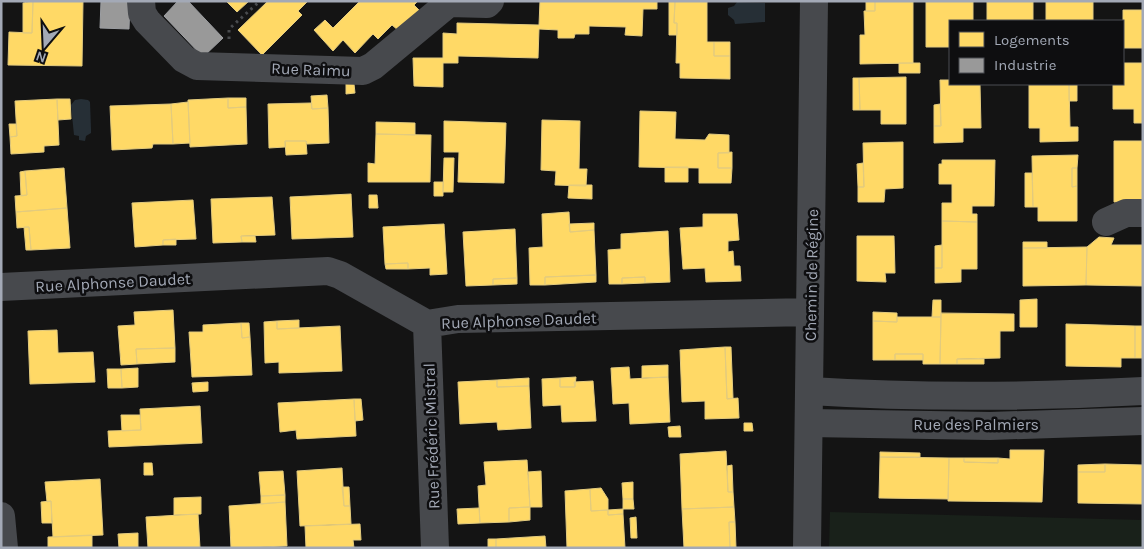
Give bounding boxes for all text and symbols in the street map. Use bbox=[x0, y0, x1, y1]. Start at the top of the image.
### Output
north arrow bbox=[20, 20, 70, 70]
legend bbox=[949, 20, 1124, 85]
text: Logements bbox=[994, 31, 1070, 49]
text: N bbox=[33, 47, 48, 66]
text: Industrie bbox=[994, 56, 1056, 74]
street label: Rue Raimu bbox=[271, 59, 351, 80]
street label: Chemin de Régine bbox=[801, 209, 822, 341]
street label: Rue Alphonse Daudet bbox=[35, 269, 191, 296]
street label: Rue Alphonse Daudet bbox=[441, 308, 597, 333]
street label: Rue Frédéric Mistral bbox=[419, 363, 444, 509]
street label: Rue des Palmiers bbox=[913, 415, 1039, 434]

